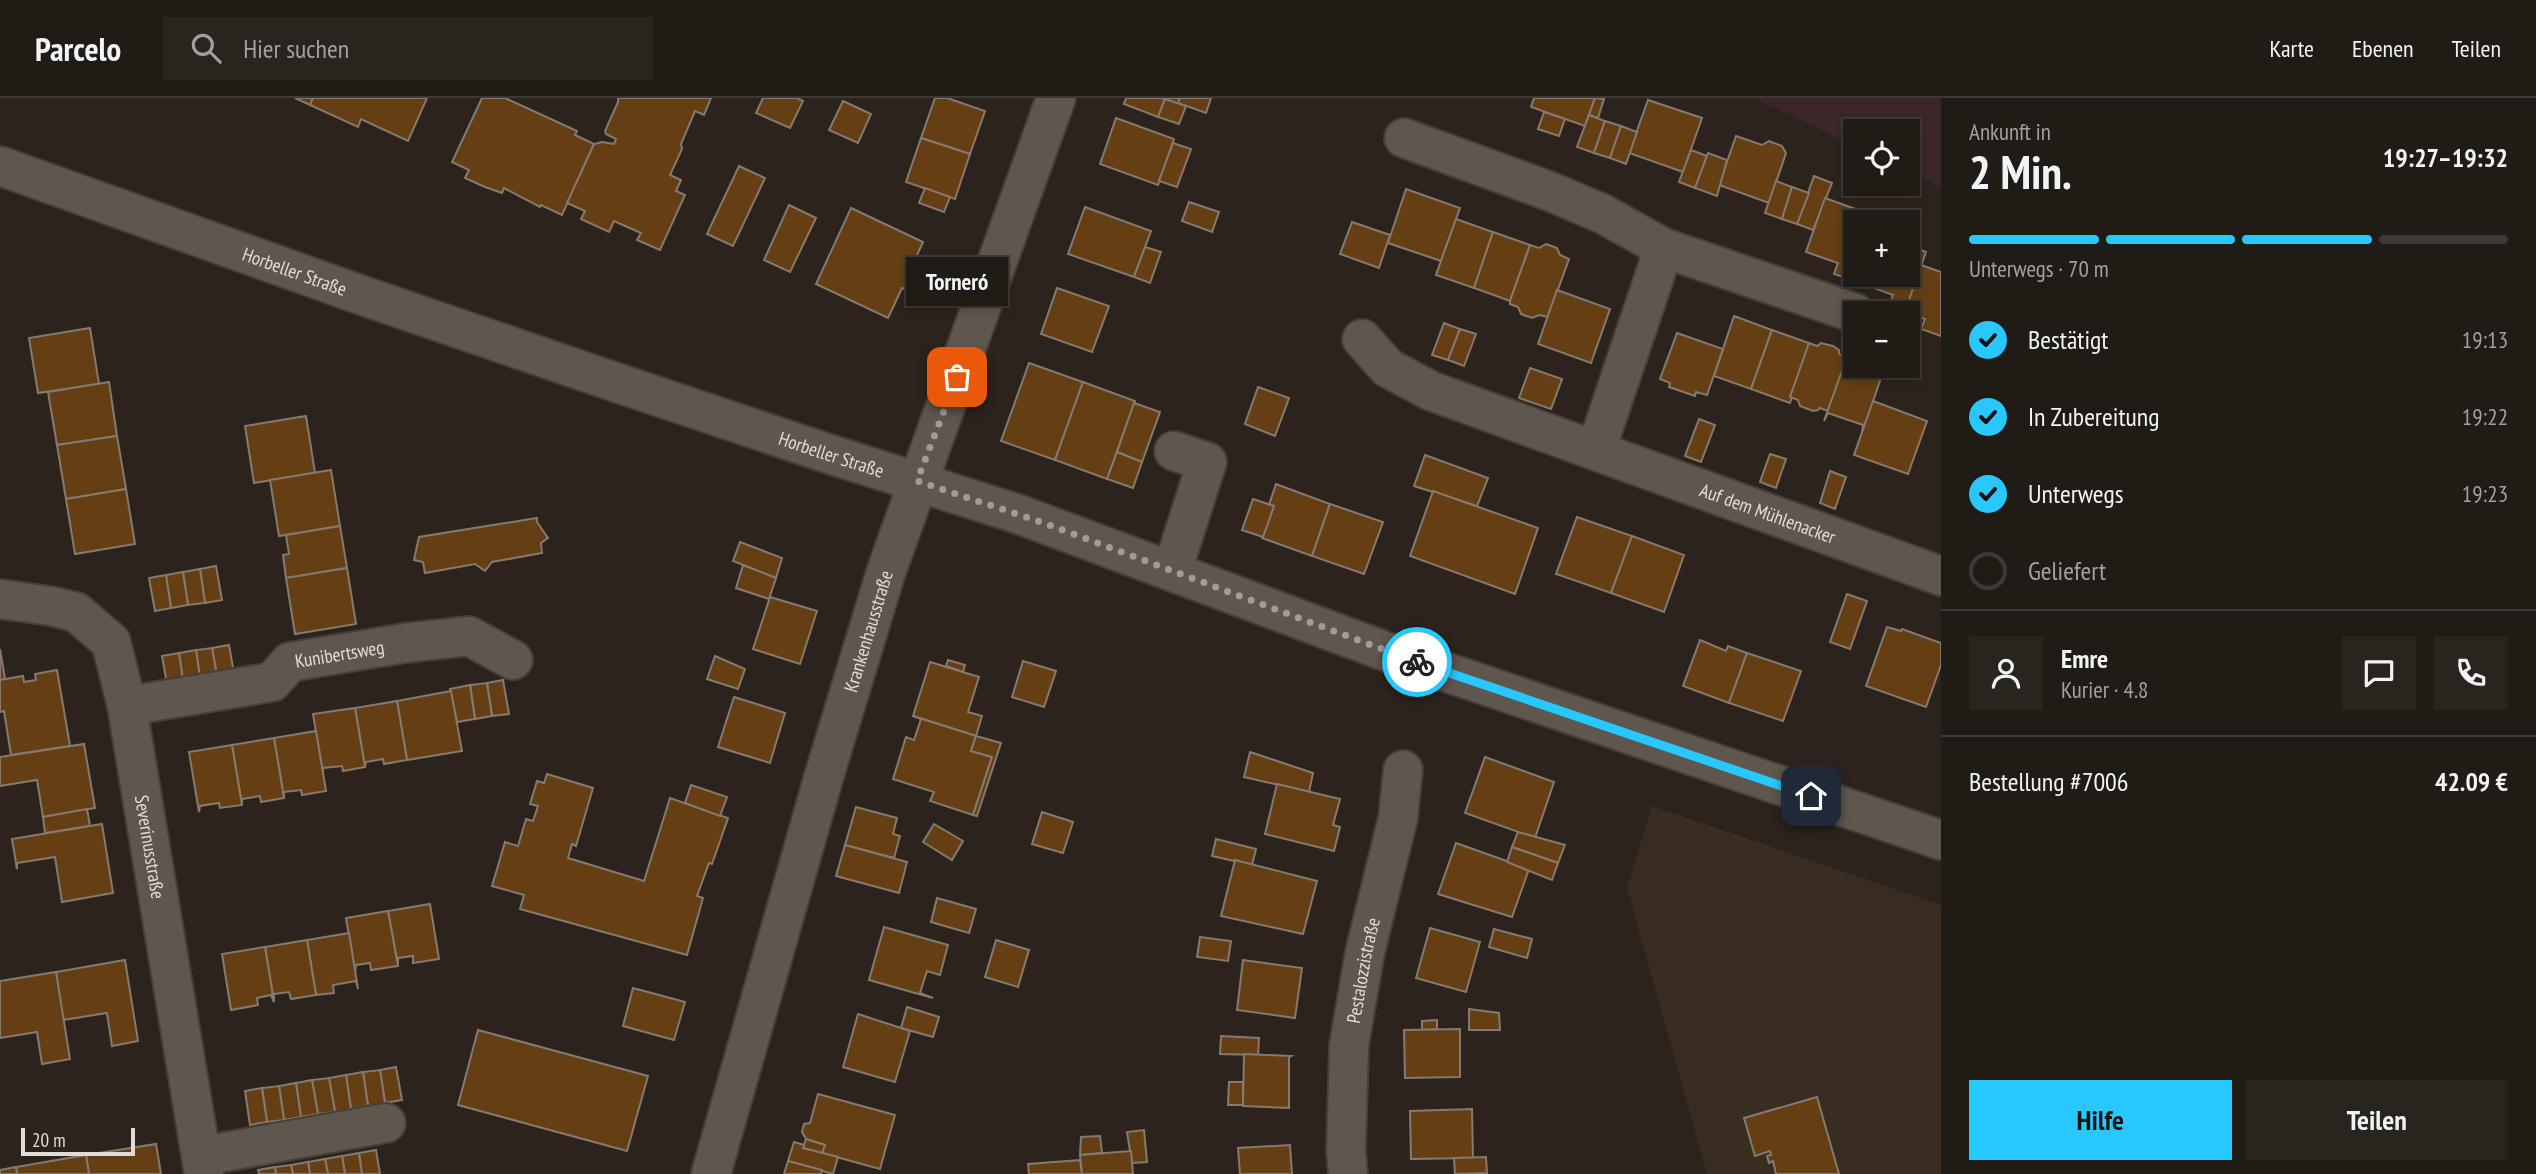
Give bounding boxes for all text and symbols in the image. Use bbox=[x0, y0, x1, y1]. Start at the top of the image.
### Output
search box bbox=[163, 17, 653, 80]
text: Parcelo bbox=[35, 27, 121, 70]
icon: search bbox=[187, 29, 225, 67]
text: Hier suchen bbox=[243, 32, 349, 65]
text: Karte bbox=[2270, 33, 2314, 64]
text: Ebenen bbox=[2352, 33, 2414, 64]
text: Teilen bbox=[2452, 33, 2501, 64]
text: Ankunft in bbox=[1969, 117, 2051, 146]
map controls bbox=[1843, 119, 1920, 378]
button: locate bbox=[1843, 119, 1920, 196]
text: 19:27–19:32 bbox=[2383, 141, 2508, 174]
text: 2 Min. bbox=[1969, 142, 2072, 202]
button: + bbox=[1843, 210, 1920, 287]
street label: Horbeller Straße bbox=[239, 242, 350, 301]
text: Unterwegs · 70 m bbox=[1969, 254, 2109, 283]
callout: Torneró bbox=[906, 258, 1008, 307]
text: Torneró bbox=[926, 267, 988, 296]
button: − bbox=[1843, 301, 1920, 378]
icon: check bbox=[1969, 321, 2007, 359]
text: Bestätigt bbox=[2028, 323, 2109, 356]
text: 19:13 bbox=[2462, 325, 2508, 354]
pin bbox=[927, 347, 987, 407]
icon: bag bbox=[938, 358, 976, 396]
icon: check bbox=[1969, 398, 2007, 436]
text: In Zubereitung bbox=[2028, 400, 2159, 433]
text: 19:22 bbox=[2462, 402, 2508, 431]
street label: Horbeller Straße bbox=[776, 426, 887, 483]
icon: check bbox=[1969, 475, 2007, 513]
text: Unterwegs bbox=[2028, 477, 2123, 510]
street label: Auf dem Mühlenacker bbox=[1697, 478, 1840, 549]
text: 19:23 bbox=[2462, 479, 2508, 508]
text: Geliefert bbox=[2028, 554, 2106, 587]
street label: Krankenhausstraße bbox=[838, 567, 898, 695]
courier bbox=[1382, 627, 1452, 697]
street label: Kunibertsweg bbox=[293, 635, 386, 673]
button: person bbox=[1969, 636, 2043, 710]
button: chat bbox=[2342, 636, 2416, 710]
button: phone bbox=[2434, 636, 2508, 710]
text: Emre bbox=[2061, 642, 2108, 675]
icon: bike bbox=[1398, 643, 1436, 681]
text: Kurier · 4.8 bbox=[2061, 675, 2148, 704]
text: Bestellung #7006 bbox=[1969, 765, 2129, 798]
text: 42.09 € bbox=[2435, 765, 2508, 798]
pin bbox=[1781, 766, 1841, 826]
icon: home bbox=[1792, 777, 1830, 815]
street label: Severinusstraße bbox=[130, 793, 171, 901]
street label: Pestalozzistraße bbox=[1341, 915, 1385, 1025]
button: Hilfe bbox=[1969, 1080, 2232, 1160]
button: Teilen bbox=[2246, 1080, 2508, 1160]
scale bar bbox=[21, 1125, 135, 1157]
text: 20 m bbox=[32, 1128, 66, 1152]

